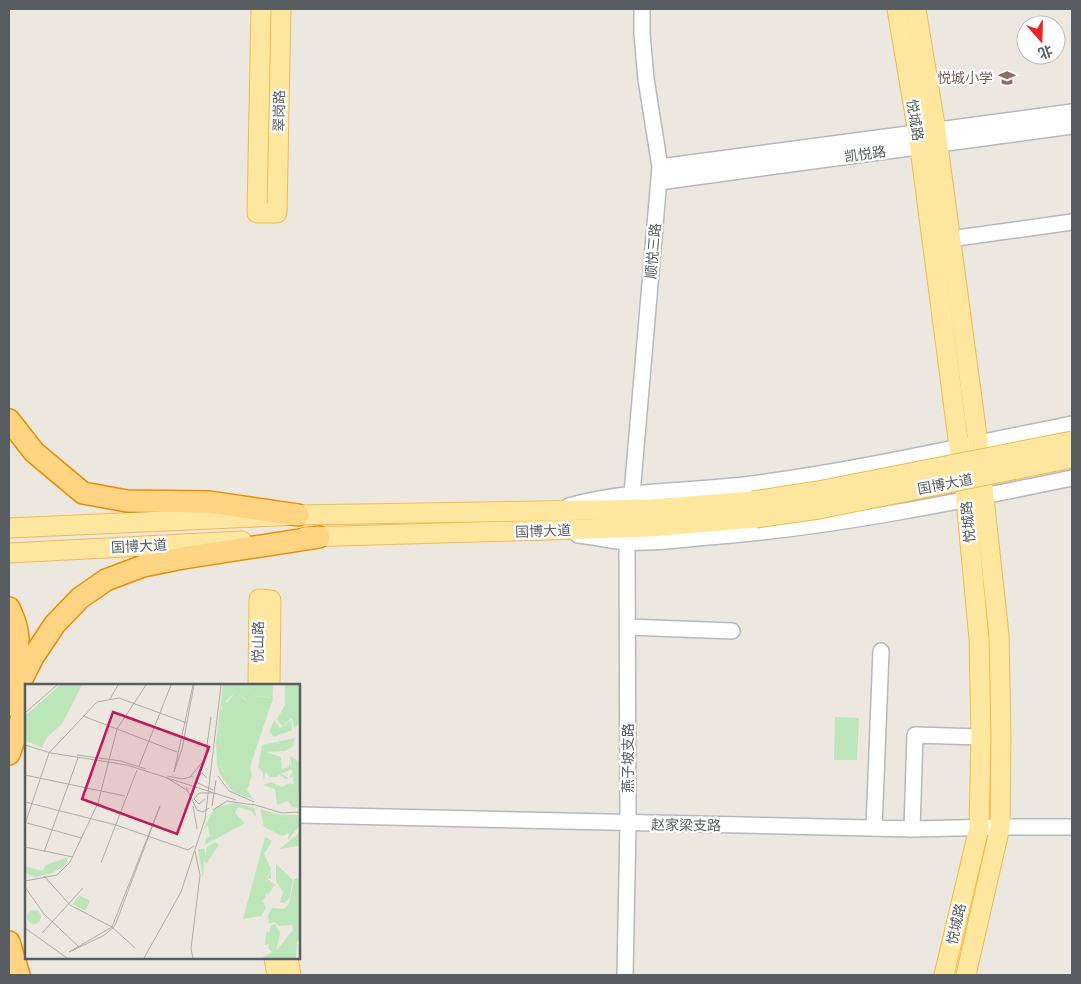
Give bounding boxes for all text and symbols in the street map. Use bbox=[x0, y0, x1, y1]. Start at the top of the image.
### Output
north arrow bbox=[1016, 15, 1066, 65]
text: 北 bbox=[1036, 42, 1055, 63]
school or university icon: 悦城小学 bbox=[997, 68, 1017, 88]
place label: 悦城小学 bbox=[937, 69, 993, 86]
street label: 翠岗路 bbox=[270, 90, 287, 132]
street label: 悦城路 bbox=[904, 98, 927, 142]
street label: 凯悦路 bbox=[843, 142, 887, 165]
street label: 顺悦三路 bbox=[642, 222, 663, 280]
street label: 国博大道 bbox=[916, 470, 974, 497]
street label: 悦城路 bbox=[957, 500, 978, 544]
street label: 国博大道 bbox=[515, 521, 571, 540]
street label: 国博大道 bbox=[111, 536, 167, 555]
street label: 悦山路 bbox=[249, 621, 266, 663]
inset map bbox=[25, 684, 300, 959]
street label: 燕子坡支路 bbox=[619, 723, 636, 793]
street label: 赵家梁支路 bbox=[650, 815, 721, 834]
street label: 悦城路 bbox=[943, 902, 969, 946]

